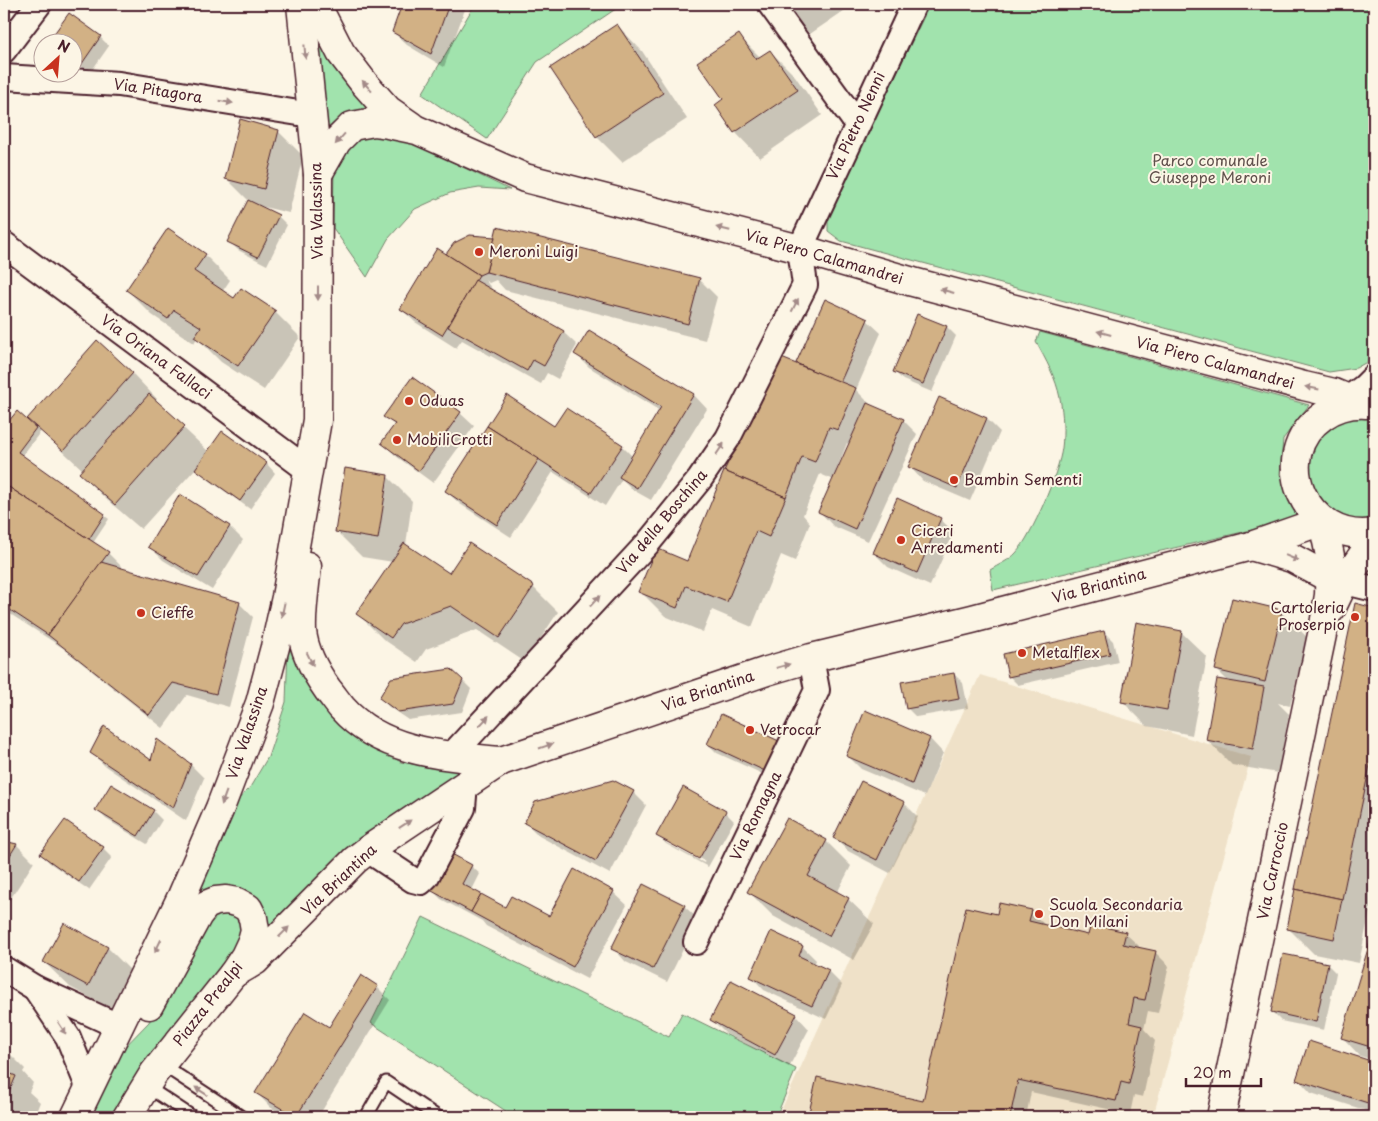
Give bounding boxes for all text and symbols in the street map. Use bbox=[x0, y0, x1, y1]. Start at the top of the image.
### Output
north arrow bbox=[32, 32, 82, 82]
text: N bbox=[54, 34, 74, 58]
one-way arrow bbox=[301, 45, 309, 61]
street label: Via Pietro Nenni bbox=[819, 67, 890, 183]
street label: Via Pitagora bbox=[112, 71, 205, 108]
one-way arrow bbox=[362, 80, 373, 93]
one-way arrow bbox=[218, 98, 234, 106]
one-way arrow bbox=[334, 132, 345, 145]
park label: Parco comunale Giuseppe Meroni bbox=[1149, 148, 1271, 188]
street label: Via Valassina bbox=[303, 162, 328, 260]
street label: Via Piero Calamandrei bbox=[743, 222, 906, 289]
one-way arrow bbox=[716, 225, 731, 233]
place label: Meroni Luigi bbox=[489, 239, 578, 262]
marker: Meroni Luigi bbox=[473, 246, 485, 258]
one-way arrow bbox=[314, 285, 322, 301]
one-way arrow bbox=[939, 287, 954, 295]
one-way arrow bbox=[791, 298, 799, 312]
street label: Via Oriana Fallaci bbox=[97, 308, 217, 404]
one-way arrow bbox=[1096, 329, 1112, 337]
street label: Via Piero Calamandrei bbox=[1133, 329, 1297, 394]
one-way arrow bbox=[1304, 384, 1319, 392]
place label: Oduas bbox=[419, 388, 464, 411]
marker: Oduas bbox=[403, 395, 415, 407]
place label: MobiliCrotti bbox=[407, 427, 492, 450]
marker: MobiliCrotti bbox=[391, 434, 403, 446]
one-way arrow bbox=[715, 442, 725, 456]
street label: Via della Boschina bbox=[610, 463, 712, 579]
place label: Bambin Sementi bbox=[964, 467, 1082, 490]
marker: Bambin Sementi bbox=[948, 474, 960, 486]
place label: Ciceri Arredamenti bbox=[911, 518, 1003, 558]
marker: Ciceri Arredamenti bbox=[895, 534, 907, 546]
one-way arrow bbox=[1285, 555, 1299, 563]
street label: Via Briantina bbox=[1049, 561, 1149, 608]
one-way arrow bbox=[589, 595, 600, 608]
place label: Cartoleria Proserpio bbox=[1270, 595, 1346, 635]
place label: Cieffe bbox=[151, 600, 194, 623]
one-way arrow bbox=[279, 602, 287, 617]
marker: Cieffe bbox=[135, 607, 147, 619]
marker: Cartoleria Proserpio bbox=[1349, 611, 1361, 623]
place label: Metalflex bbox=[1032, 640, 1100, 663]
marker: Metalflex bbox=[1016, 647, 1028, 659]
one-way arrow bbox=[307, 652, 315, 666]
one-way arrow bbox=[775, 662, 790, 670]
street label: Via Briantina bbox=[658, 663, 757, 716]
street label: Via Valassina bbox=[219, 682, 272, 782]
one-way arrow bbox=[478, 715, 490, 727]
place label: Vetrocar bbox=[760, 717, 821, 740]
marker: Vetrocar bbox=[744, 724, 756, 736]
one-way arrow bbox=[538, 741, 553, 749]
street label: Via Romagna bbox=[723, 766, 787, 864]
one-way arrow bbox=[220, 791, 228, 806]
one-way arrow bbox=[398, 820, 412, 829]
street label: Via Carroccio bbox=[1250, 820, 1293, 922]
street label: Via Briantina bbox=[295, 837, 381, 920]
place label: Scuola Secondaria Don Milani bbox=[1049, 892, 1183, 932]
marker: Scuola Secondaria Don Milani bbox=[1033, 908, 1045, 920]
one-way arrow bbox=[278, 926, 290, 938]
one-way arrow bbox=[154, 939, 162, 954]
street label: Piazza Prealpi bbox=[166, 956, 247, 1050]
one-way arrow bbox=[57, 1022, 67, 1035]
scale bar bbox=[1186, 1056, 1260, 1088]
text: 20 m bbox=[1193, 1060, 1232, 1083]
one-way arrow bbox=[195, 1087, 208, 1096]

